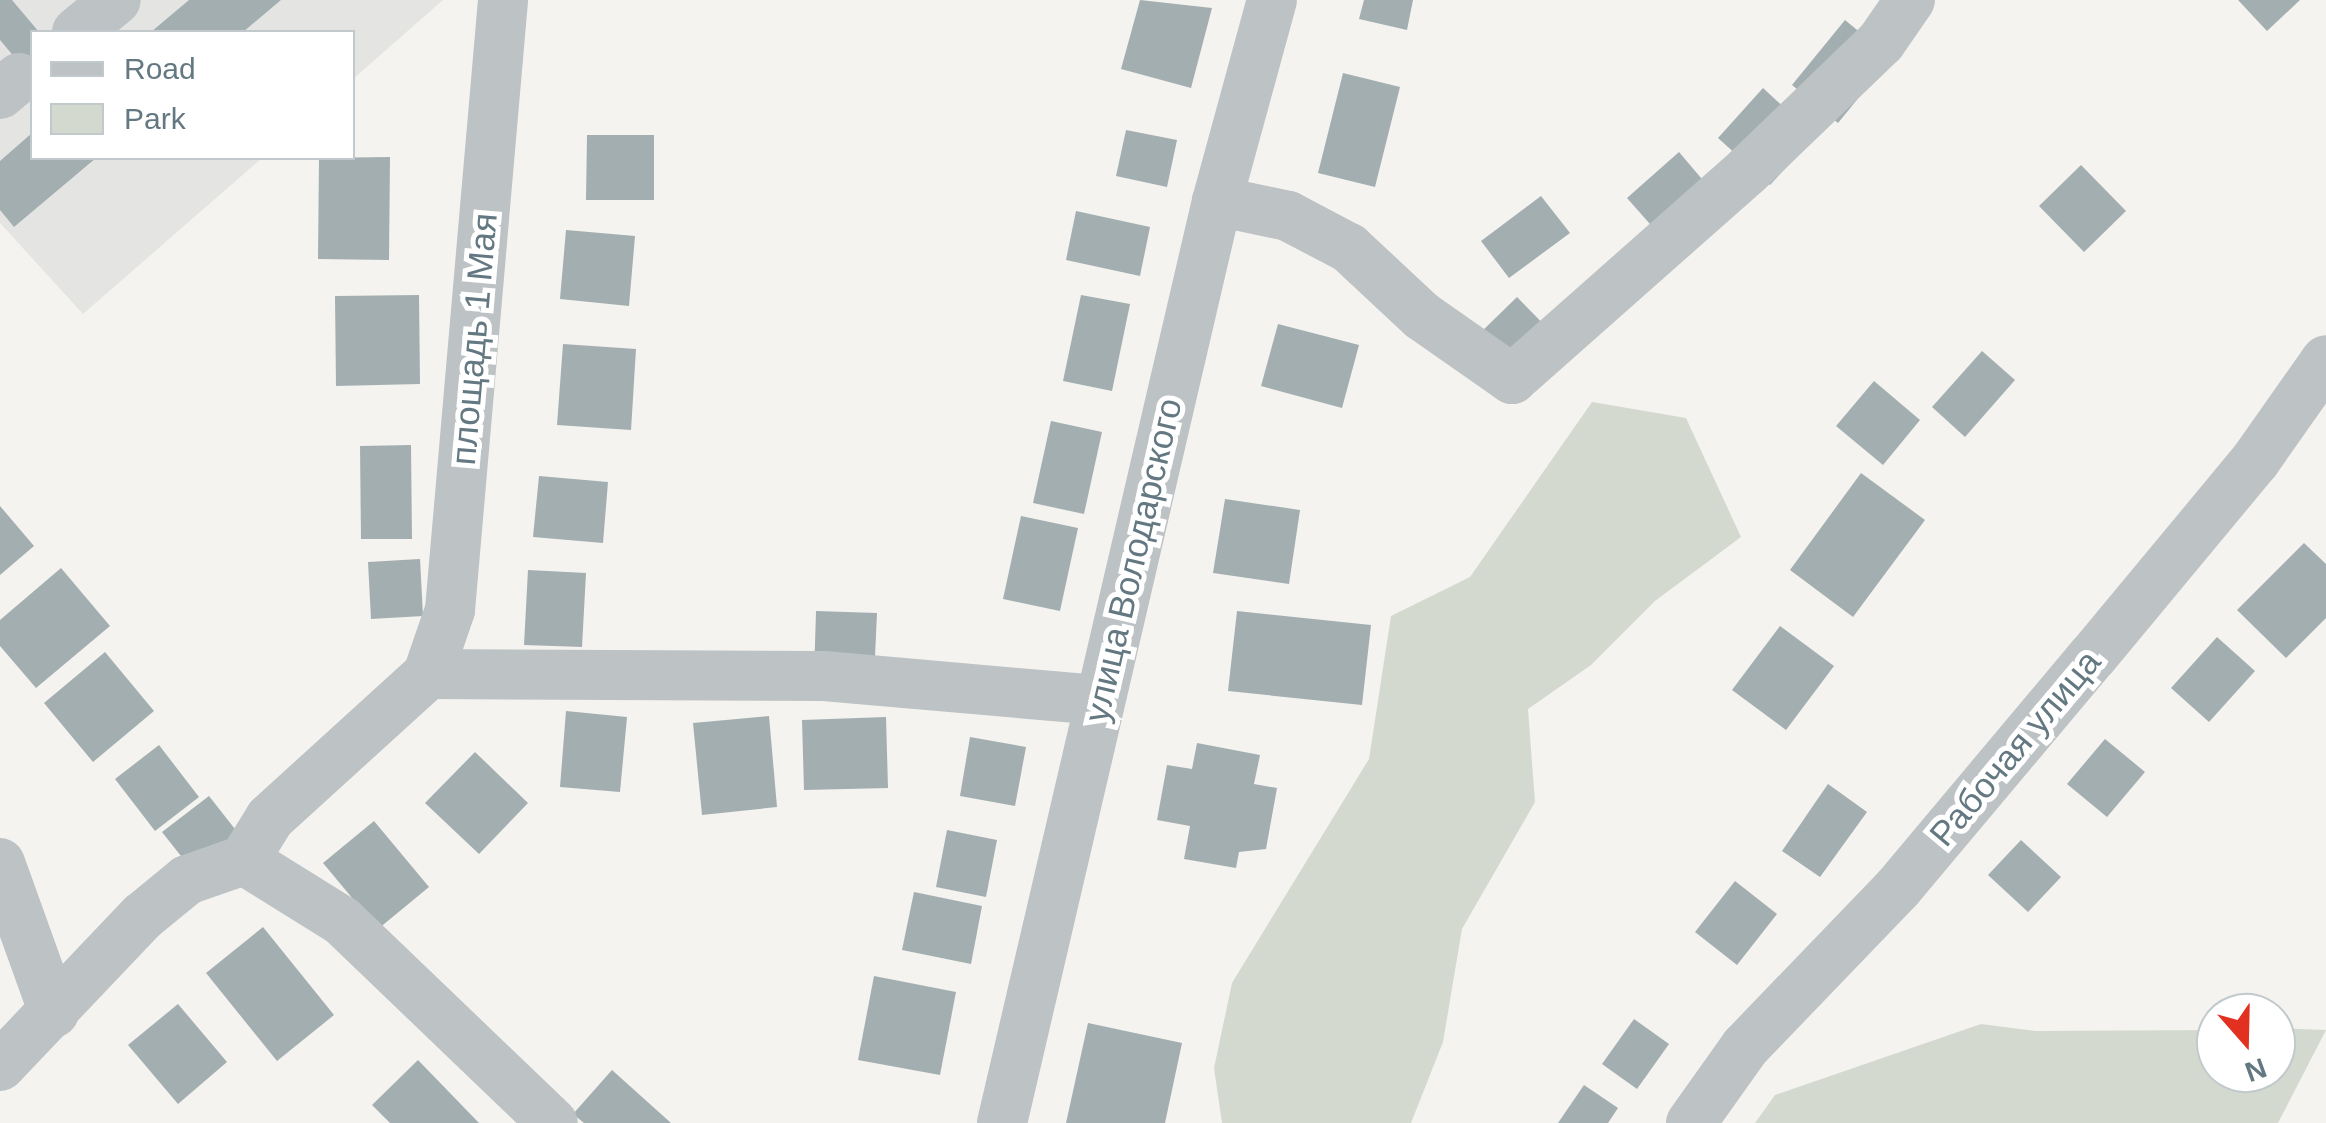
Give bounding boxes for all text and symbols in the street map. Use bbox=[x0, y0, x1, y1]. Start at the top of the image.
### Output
legend bbox=[30, 30, 355, 160]
text: Road bbox=[124, 52, 196, 85]
text: Park bbox=[124, 102, 186, 135]
street label: площадь 1 Мая bbox=[442, 211, 506, 467]
street label: улица Володарского bbox=[1075, 394, 1191, 726]
street label: Рабочая улица bbox=[1921, 641, 2109, 855]
north arrow bbox=[2196, 993, 2296, 1093]
text: N bbox=[2241, 1052, 2271, 1088]

